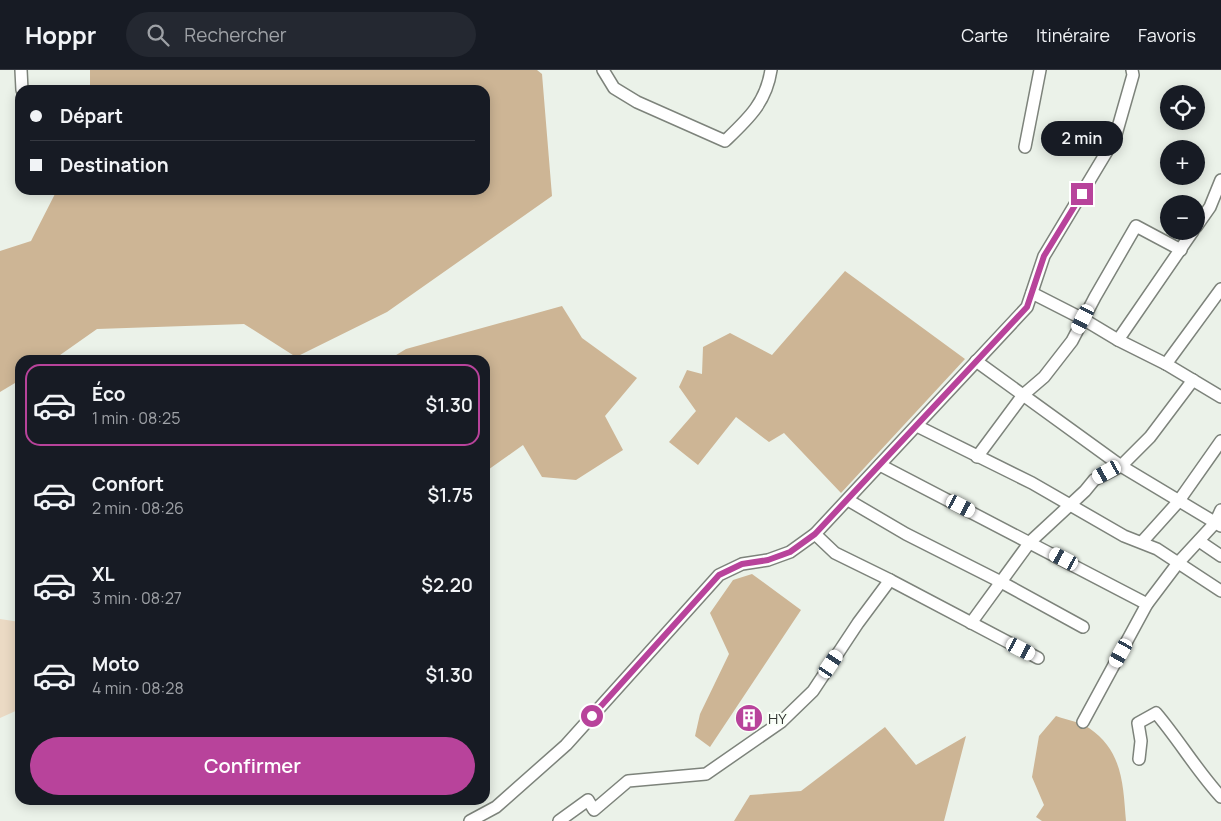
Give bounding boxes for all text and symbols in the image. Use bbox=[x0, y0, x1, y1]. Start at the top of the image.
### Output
search box bbox=[126, 12, 476, 57]
text: Hoppr bbox=[25, 18, 96, 51]
icon: search bbox=[144, 21, 172, 49]
text: Rechercher bbox=[184, 22, 287, 48]
text: Carte bbox=[961, 23, 1008, 47]
text: Itinéraire bbox=[1036, 23, 1110, 47]
text: Favoris bbox=[1138, 23, 1196, 47]
map controls bbox=[1160, 85, 1205, 240]
button: locate bbox=[1160, 85, 1205, 130]
text: Départ bbox=[60, 103, 123, 129]
callout: 2 min bbox=[1041, 122, 1123, 156]
text: 2 min bbox=[1062, 127, 1102, 149]
button: + bbox=[1160, 140, 1205, 185]
text: Destination bbox=[60, 152, 169, 178]
route end bbox=[1071, 183, 1093, 205]
button: − bbox=[1160, 195, 1205, 240]
car bbox=[1069, 302, 1096, 336]
text: Éco bbox=[92, 381, 126, 407]
icon: car bbox=[32, 383, 77, 428]
text: $1.30 bbox=[426, 392, 473, 418]
text: 1 min · 08:25 bbox=[92, 407, 180, 429]
car bbox=[1090, 458, 1123, 486]
text: Confort bbox=[92, 471, 164, 497]
icon: car bbox=[32, 473, 77, 518]
text: $1.75 bbox=[428, 482, 473, 508]
car bbox=[944, 493, 977, 519]
text: 2 min · 08:26 bbox=[92, 497, 184, 519]
car bbox=[1047, 545, 1080, 573]
text: XL bbox=[92, 561, 115, 587]
icon: car bbox=[32, 563, 77, 608]
text: $2.20 bbox=[421, 572, 473, 598]
text: 3 min · 08:27 bbox=[92, 587, 182, 609]
car bbox=[1004, 636, 1037, 662]
car bbox=[1107, 636, 1134, 670]
car bbox=[816, 647, 845, 681]
text: Moto bbox=[92, 651, 139, 677]
icon: car bbox=[32, 653, 77, 698]
text: $1.30 bbox=[426, 662, 473, 688]
text: 4 min · 08:28 bbox=[92, 677, 184, 699]
building icon: HY bbox=[734, 703, 764, 733]
route start bbox=[581, 705, 603, 727]
place label: HY bbox=[768, 708, 787, 729]
button: Confirmer bbox=[30, 737, 475, 795]

